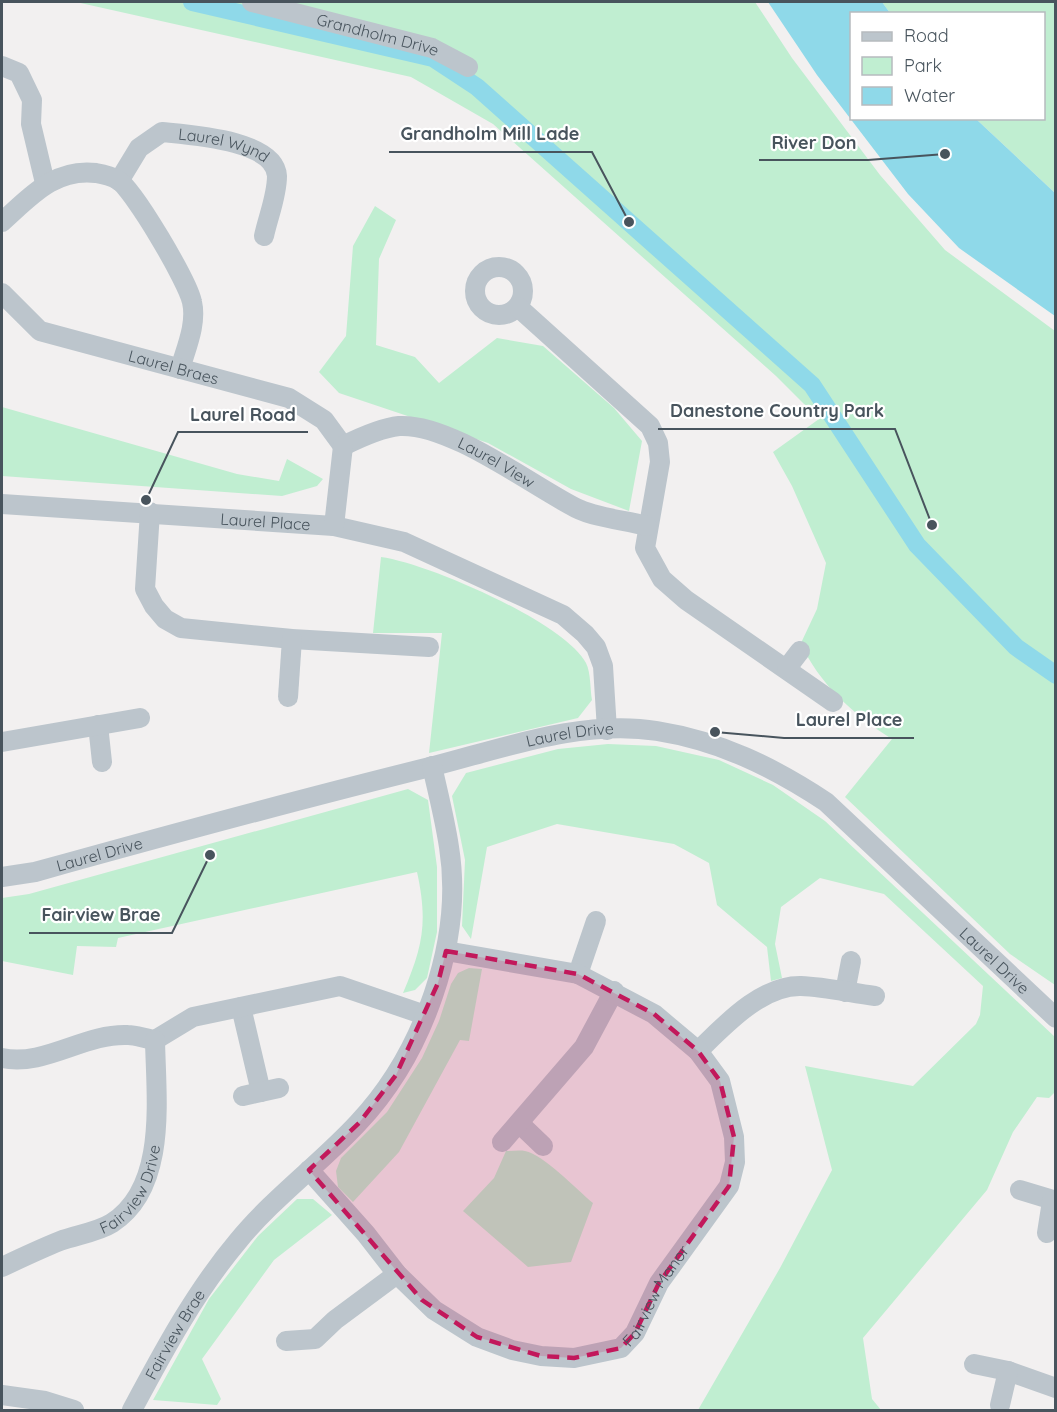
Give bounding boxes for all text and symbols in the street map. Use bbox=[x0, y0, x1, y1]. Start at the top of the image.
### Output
street label: Grandholm Drive bbox=[315, 9, 443, 60]
legend bbox=[850, 12, 1045, 120]
text: Road bbox=[904, 24, 949, 47]
text: Park bbox=[904, 54, 942, 77]
text: Water bbox=[904, 84, 955, 107]
callout: Grandholm Mill Lade bbox=[389, 116, 592, 152]
text: Grandholm Mill Lade bbox=[401, 122, 579, 145]
street label: Laurel Wynd bbox=[177, 124, 274, 166]
callout: River Don bbox=[759, 124, 868, 160]
text: River Don bbox=[771, 131, 857, 154]
street label: Laurel Braes bbox=[126, 345, 221, 389]
callout: Danestone Country Park bbox=[658, 393, 895, 429]
callout: Laurel Road bbox=[178, 396, 308, 432]
text: Danestone Country Park bbox=[670, 399, 884, 422]
text: Laurel Road bbox=[190, 403, 296, 426]
street label: Laurel View bbox=[455, 432, 539, 492]
street label: Laurel Place bbox=[220, 508, 311, 534]
callout: Laurel Place bbox=[784, 702, 914, 738]
text: Laurel Place bbox=[796, 708, 902, 731]
street label: Laurel Drive bbox=[524, 718, 614, 751]
street label: Laurel Drive bbox=[54, 833, 145, 876]
callout: Fairview Brae bbox=[29, 897, 172, 933]
text: Fairview Brae bbox=[41, 903, 161, 926]
street label: Laurel Drive bbox=[956, 923, 1034, 998]
street label: Fairview Drive bbox=[96, 1143, 164, 1238]
street label: Fairview Manor bbox=[618, 1241, 693, 1350]
street label: Fairview Brae bbox=[140, 1285, 209, 1383]

